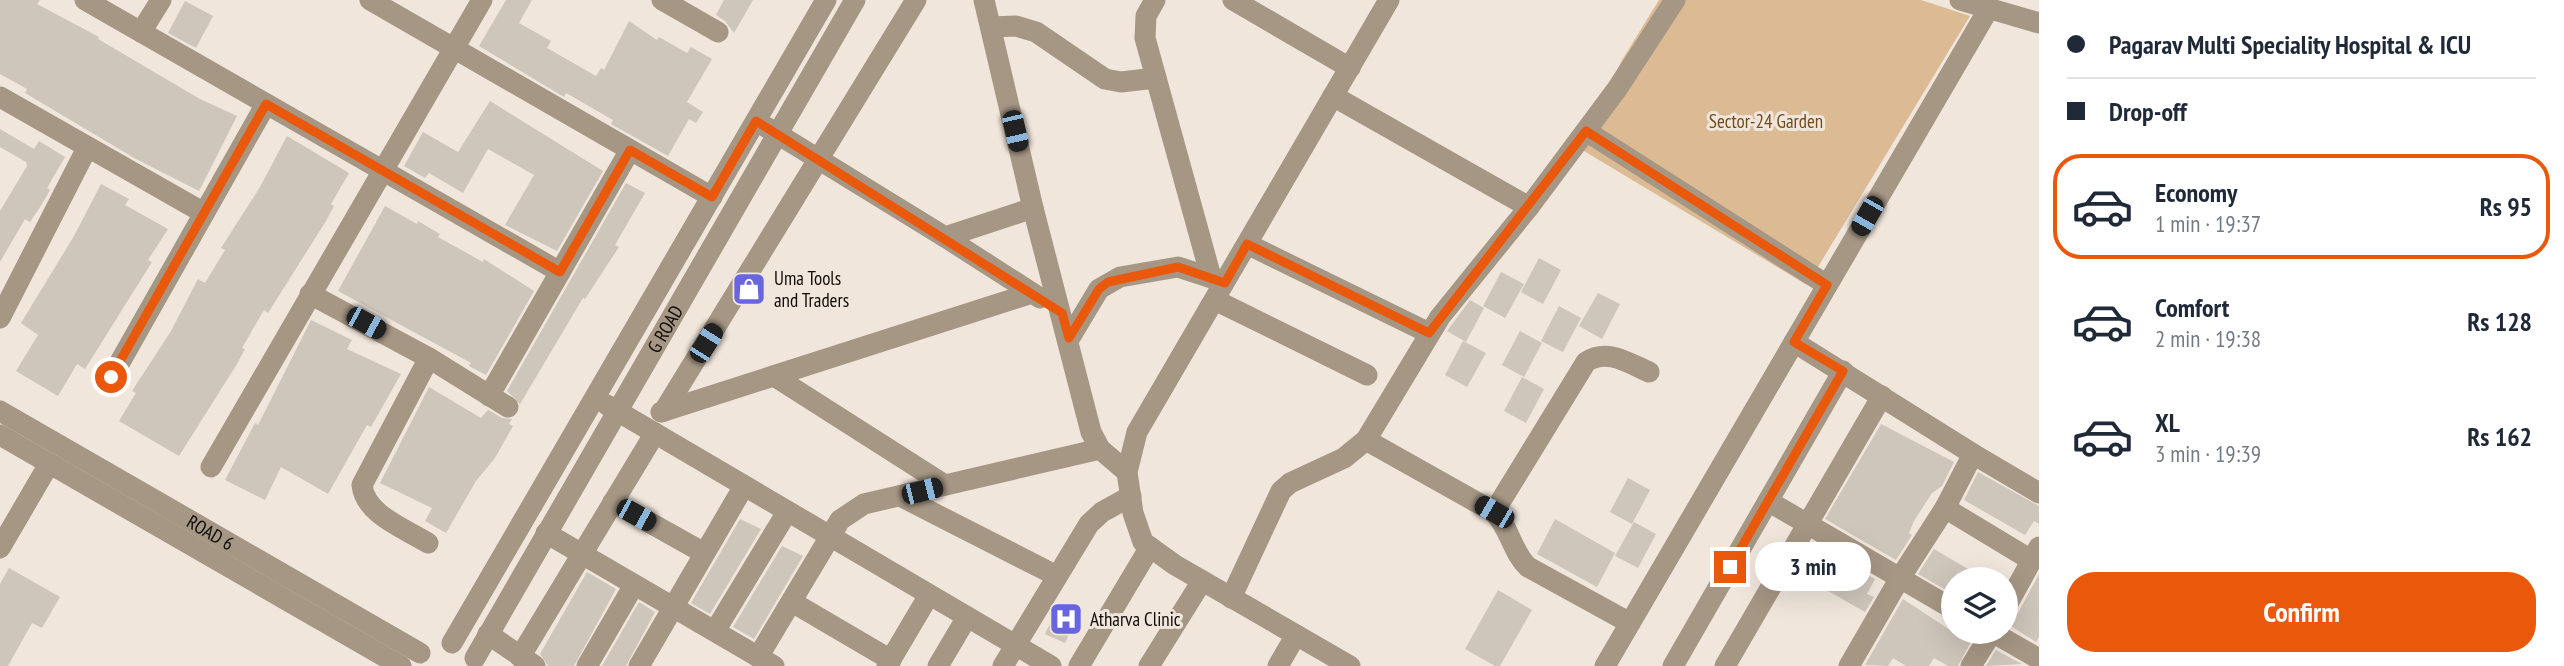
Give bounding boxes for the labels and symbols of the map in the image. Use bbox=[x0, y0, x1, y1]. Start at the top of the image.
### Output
car bbox=[1001, 108, 1030, 154]
park label: Sector-24 Garden bbox=[1709, 109, 1823, 133]
car bbox=[1848, 193, 1887, 239]
place label: Uma Tools and Traders bbox=[774, 266, 849, 312]
shop icon: Uma Tools and Traders bbox=[730, 270, 768, 308]
street label: G ROAD bbox=[642, 301, 688, 357]
car bbox=[343, 304, 390, 342]
car bbox=[686, 320, 727, 366]
route start bbox=[95, 361, 127, 393]
car bbox=[900, 476, 945, 506]
car bbox=[1471, 492, 1518, 532]
car bbox=[613, 496, 660, 534]
street label: ROAD 6 bbox=[183, 509, 238, 555]
callout: 3 min bbox=[1754, 542, 1870, 592]
route end bbox=[1714, 551, 1746, 583]
hospital icon: Atharva Clinic bbox=[1047, 600, 1085, 638]
place label: Atharva Clinic bbox=[1090, 607, 1181, 631]

